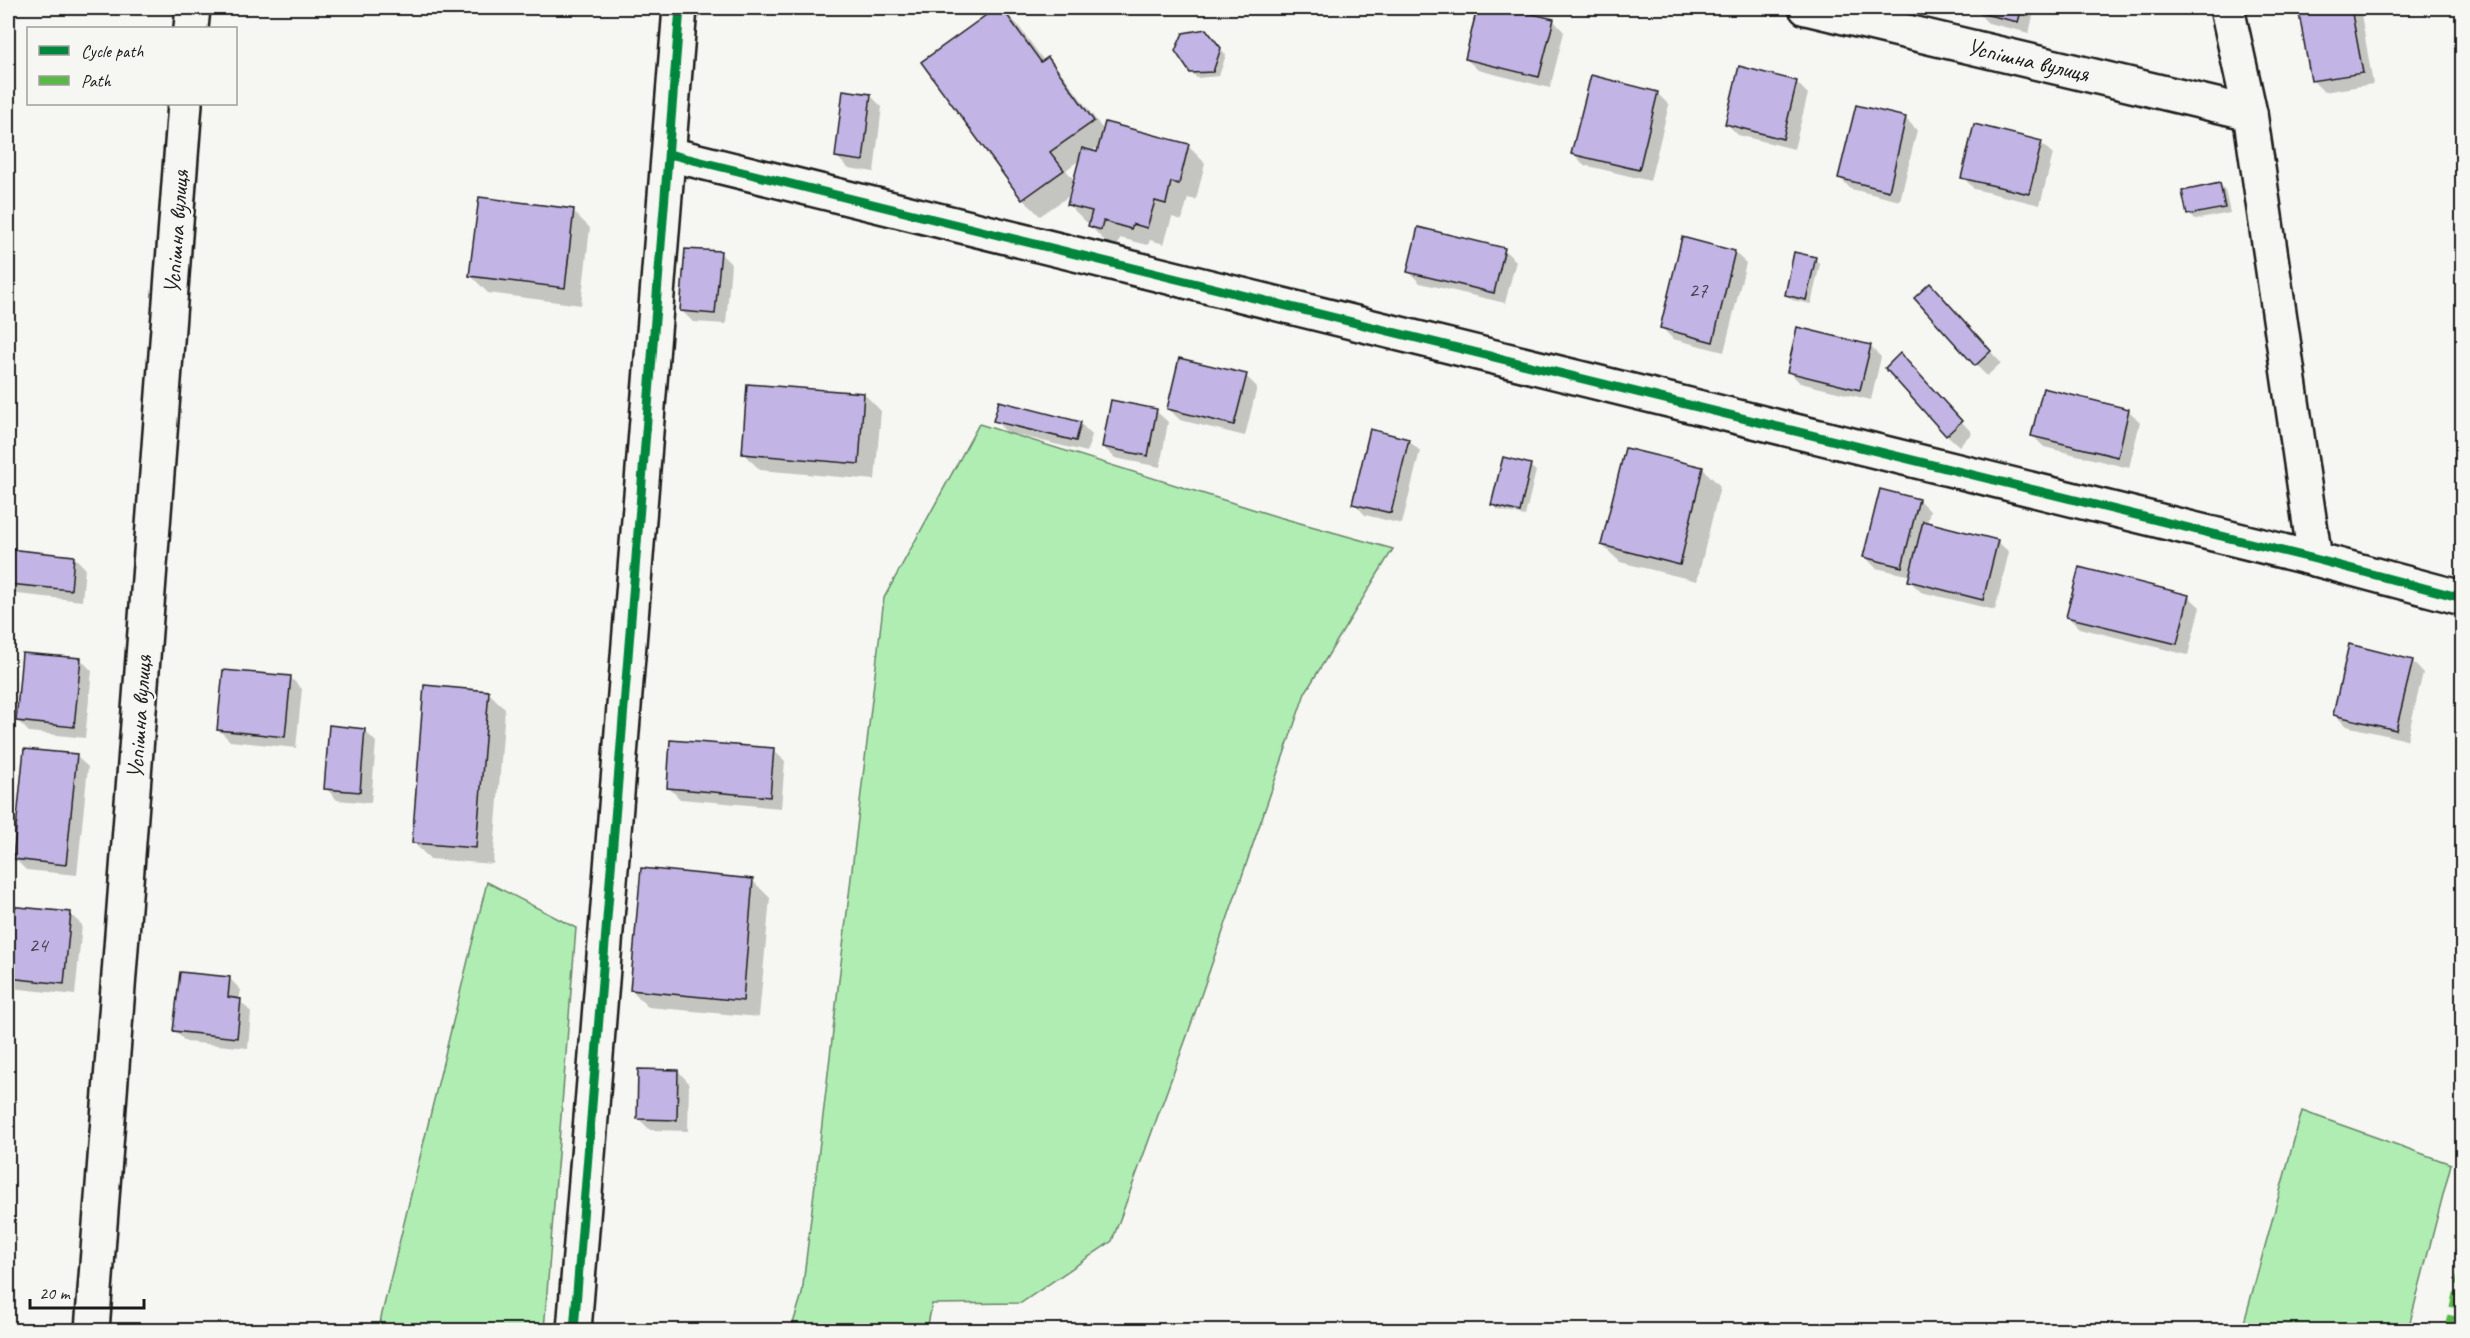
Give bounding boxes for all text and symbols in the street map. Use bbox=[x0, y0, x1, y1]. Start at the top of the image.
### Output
legend bbox=[27, 27, 237, 105]
street label: Успішна вулиця bbox=[1964, 31, 2093, 89]
text: Cycle path bbox=[81, 40, 144, 62]
text: Path bbox=[81, 70, 111, 92]
street label: Успішна вулиця bbox=[157, 168, 195, 295]
house number: 27 bbox=[1689, 277, 1709, 303]
street label: Успішна вулиця bbox=[120, 653, 158, 780]
house number: 24 bbox=[29, 932, 50, 958]
scale bar bbox=[30, 1272, 144, 1310]
text: 20 m bbox=[39, 1282, 72, 1304]

